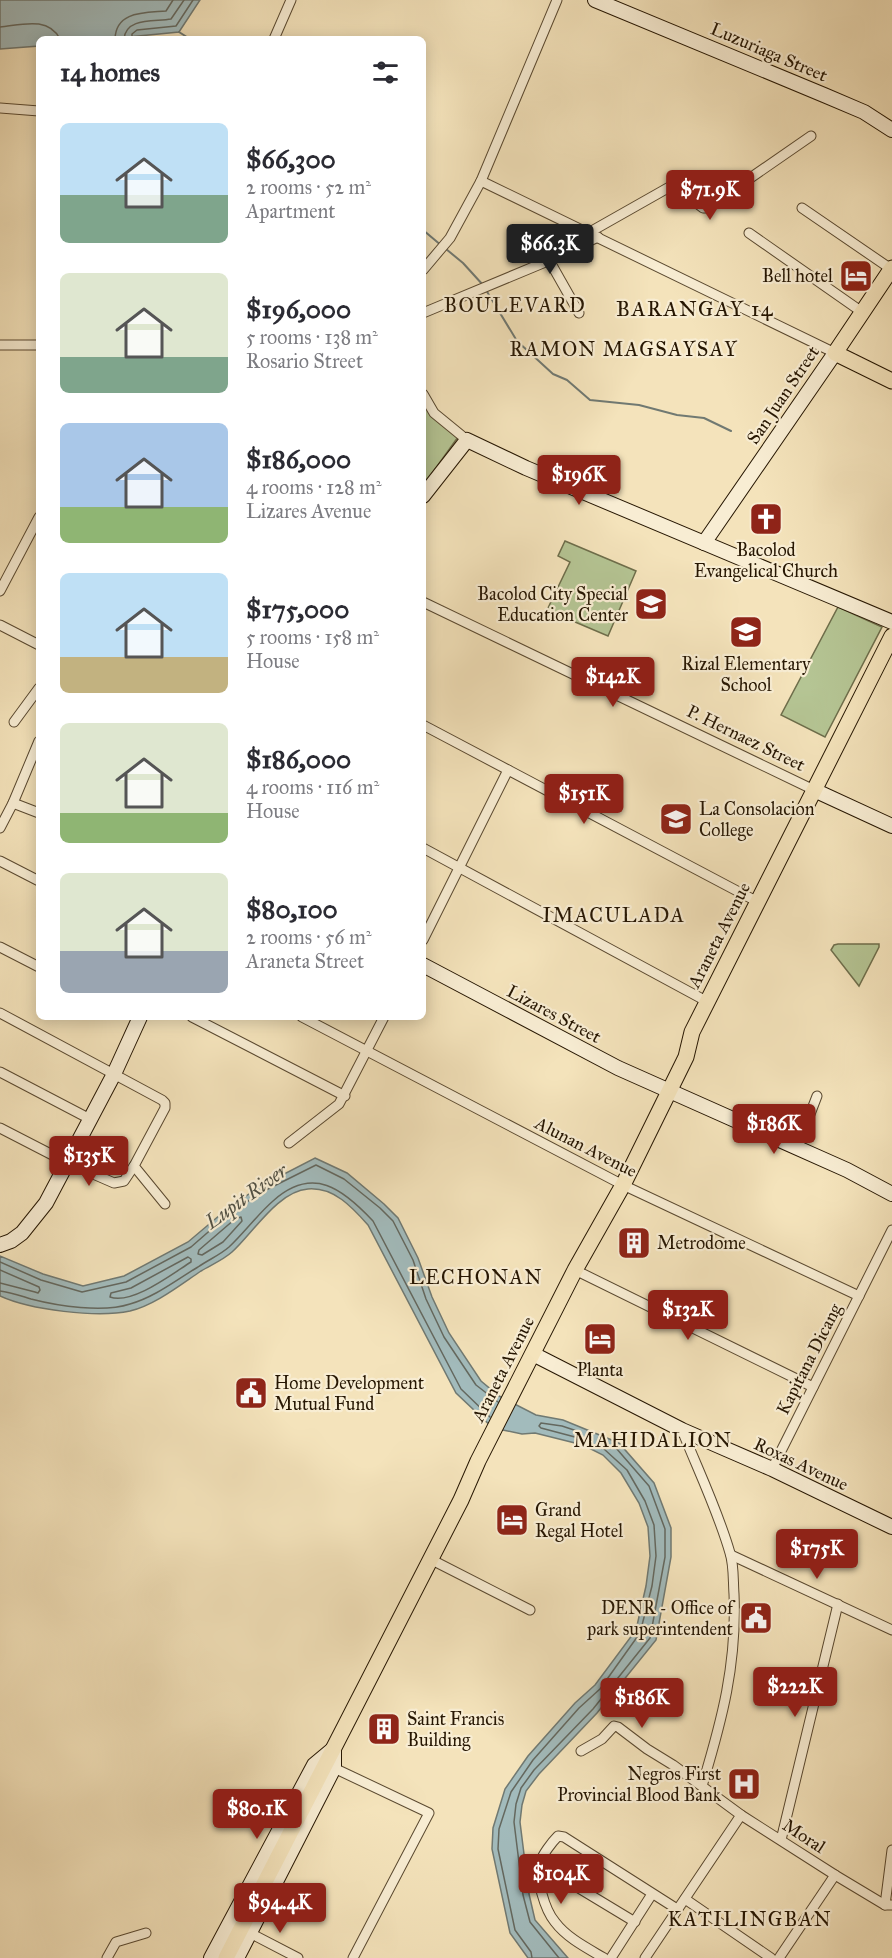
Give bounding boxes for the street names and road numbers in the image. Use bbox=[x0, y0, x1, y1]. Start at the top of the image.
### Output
street label: Luzuriaga Street bbox=[707, 18, 831, 88]
street label: San Juan Street bbox=[742, 341, 825, 449]
street label: P. Hernaez Street bbox=[683, 700, 809, 776]
street label: Araneta Avenue bbox=[683, 879, 755, 992]
street label: Lizares Street bbox=[503, 980, 605, 1048]
street label: Alunan Avenue bbox=[530, 1111, 641, 1182]
street label: Kapitana Dicang bbox=[772, 1299, 848, 1419]
street label: Araneta Avenue bbox=[467, 1313, 539, 1426]
street label: Roxas Avenue bbox=[750, 1433, 852, 1495]
street label: Moral bbox=[778, 1814, 830, 1858]

